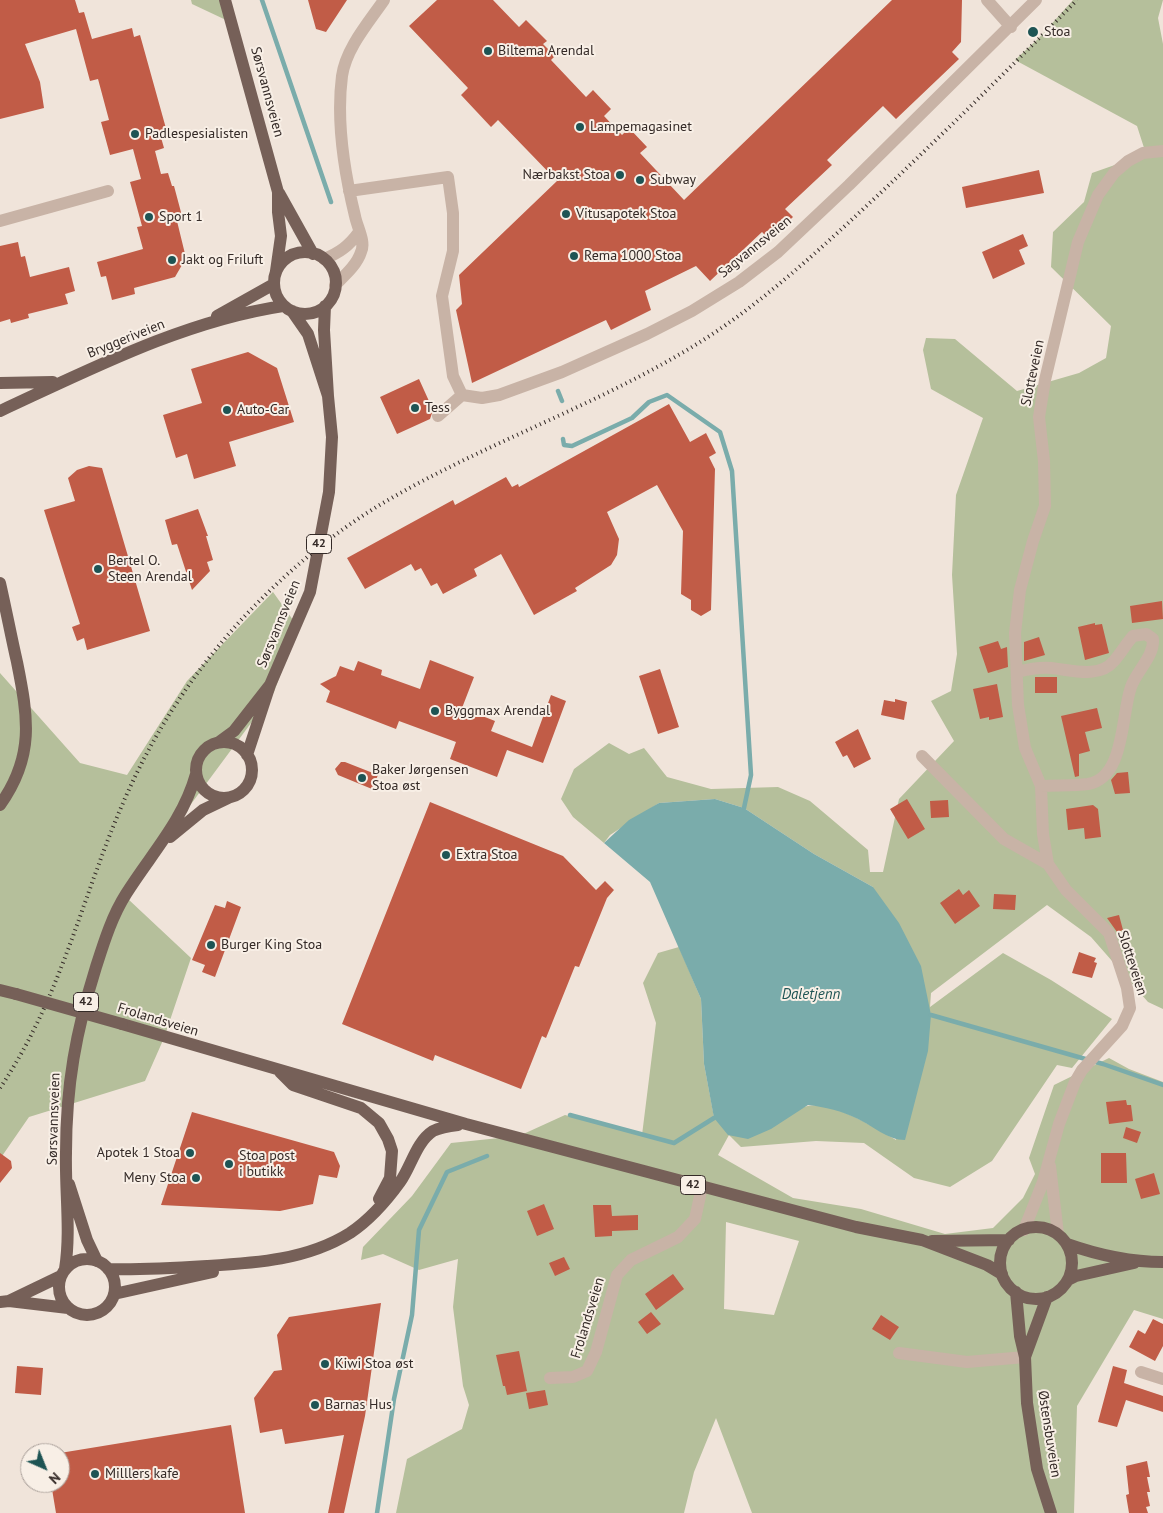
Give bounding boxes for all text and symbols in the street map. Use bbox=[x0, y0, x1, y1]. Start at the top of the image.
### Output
place label: Stoa bbox=[1044, 24, 1070, 40]
marker: Stoa bbox=[1026, 25, 1040, 39]
place label: Biltema Arendal bbox=[498, 43, 594, 59]
street label: Sørsvannsveien bbox=[247, 45, 287, 139]
marker: Biltema Arendal bbox=[482, 45, 494, 57]
place label: Lampemagasinet bbox=[590, 119, 692, 135]
marker: Lampemagasinet bbox=[574, 121, 586, 133]
place label: Padlespesialisten bbox=[145, 126, 248, 142]
marker: Padlespesialisten bbox=[129, 128, 141, 140]
place label: Nærbakst Stoa bbox=[523, 167, 610, 183]
marker: Nærbakst Stoa bbox=[614, 169, 626, 181]
place label: Subway bbox=[650, 172, 696, 188]
marker: Subway bbox=[634, 174, 646, 186]
place label: Vitusapotek Stoa bbox=[576, 206, 677, 222]
marker: Vitusapotek Stoa bbox=[560, 208, 572, 220]
place label: Sport 1 bbox=[159, 209, 203, 225]
marker: Sport 1 bbox=[143, 211, 155, 223]
street label: Sagvannsveien bbox=[715, 212, 795, 282]
place label: Rema 1000 Stoa bbox=[584, 248, 682, 264]
marker: Rema 1000 Stoa bbox=[568, 250, 580, 262]
place label: Jakt og Friluft bbox=[182, 252, 263, 268]
marker: Jakt og Friluft bbox=[166, 254, 178, 266]
street label: Bryggeriveien bbox=[85, 316, 167, 362]
street label: Slotteveien bbox=[1018, 338, 1048, 408]
place label: Tess bbox=[425, 400, 450, 416]
place label: Auto-Car bbox=[237, 402, 289, 418]
marker: Tess bbox=[409, 402, 421, 414]
marker: Auto-Car bbox=[221, 404, 233, 416]
road number: 42 bbox=[306, 534, 332, 554]
place label: Bertel O. Steen Arendal bbox=[108, 553, 192, 586]
marker: Bertel O. Steen Arendal bbox=[92, 563, 104, 575]
street label: Sørsvannsveien bbox=[254, 578, 304, 670]
place label: Byggmax Arendal bbox=[445, 703, 550, 719]
marker: Byggmax Arendal bbox=[429, 705, 441, 717]
place label: Baker Jørgensen Stoa øst bbox=[372, 762, 469, 794]
marker: Baker Jørgensen Stoa øst bbox=[356, 772, 368, 784]
place label: Extra Stoa bbox=[456, 847, 517, 863]
marker: Extra Stoa bbox=[440, 849, 452, 861]
street label: Slotteveien bbox=[1114, 928, 1150, 998]
place label: Burger King Stoa bbox=[221, 937, 322, 953]
marker: Burger King Stoa bbox=[205, 939, 217, 951]
water label: Daletjenn bbox=[782, 986, 840, 1004]
road number: 42 bbox=[74, 992, 98, 1012]
street label: Frolandsveien bbox=[115, 1000, 201, 1040]
street label: Sørsvannsveien bbox=[44, 1072, 64, 1166]
place label: Apotek 1 Stoa bbox=[97, 1145, 180, 1161]
marker: Apotek 1 Stoa bbox=[184, 1147, 196, 1159]
place label: Stoa post i butikk bbox=[239, 1148, 295, 1180]
marker: Stoa post i butikk bbox=[223, 1158, 235, 1170]
place label: Meny Stoa bbox=[123, 1170, 186, 1186]
marker: Meny Stoa bbox=[190, 1172, 202, 1184]
road number: 42 bbox=[680, 1176, 706, 1194]
street label: Frolandsveien bbox=[568, 1275, 608, 1361]
place label: Kiwi Stoa øst bbox=[335, 1356, 413, 1372]
marker: Kiwi Stoa øst bbox=[319, 1358, 331, 1370]
street label: Østensbuveien bbox=[1034, 1389, 1064, 1479]
place label: Barnas Hus bbox=[325, 1397, 392, 1413]
marker: Barnas Hus bbox=[309, 1399, 321, 1411]
north arrow bbox=[20, 1443, 70, 1493]
place label: Milllers kafe bbox=[105, 1466, 179, 1482]
text: N bbox=[45, 1468, 64, 1488]
marker: Milllers kafe bbox=[89, 1468, 101, 1480]

